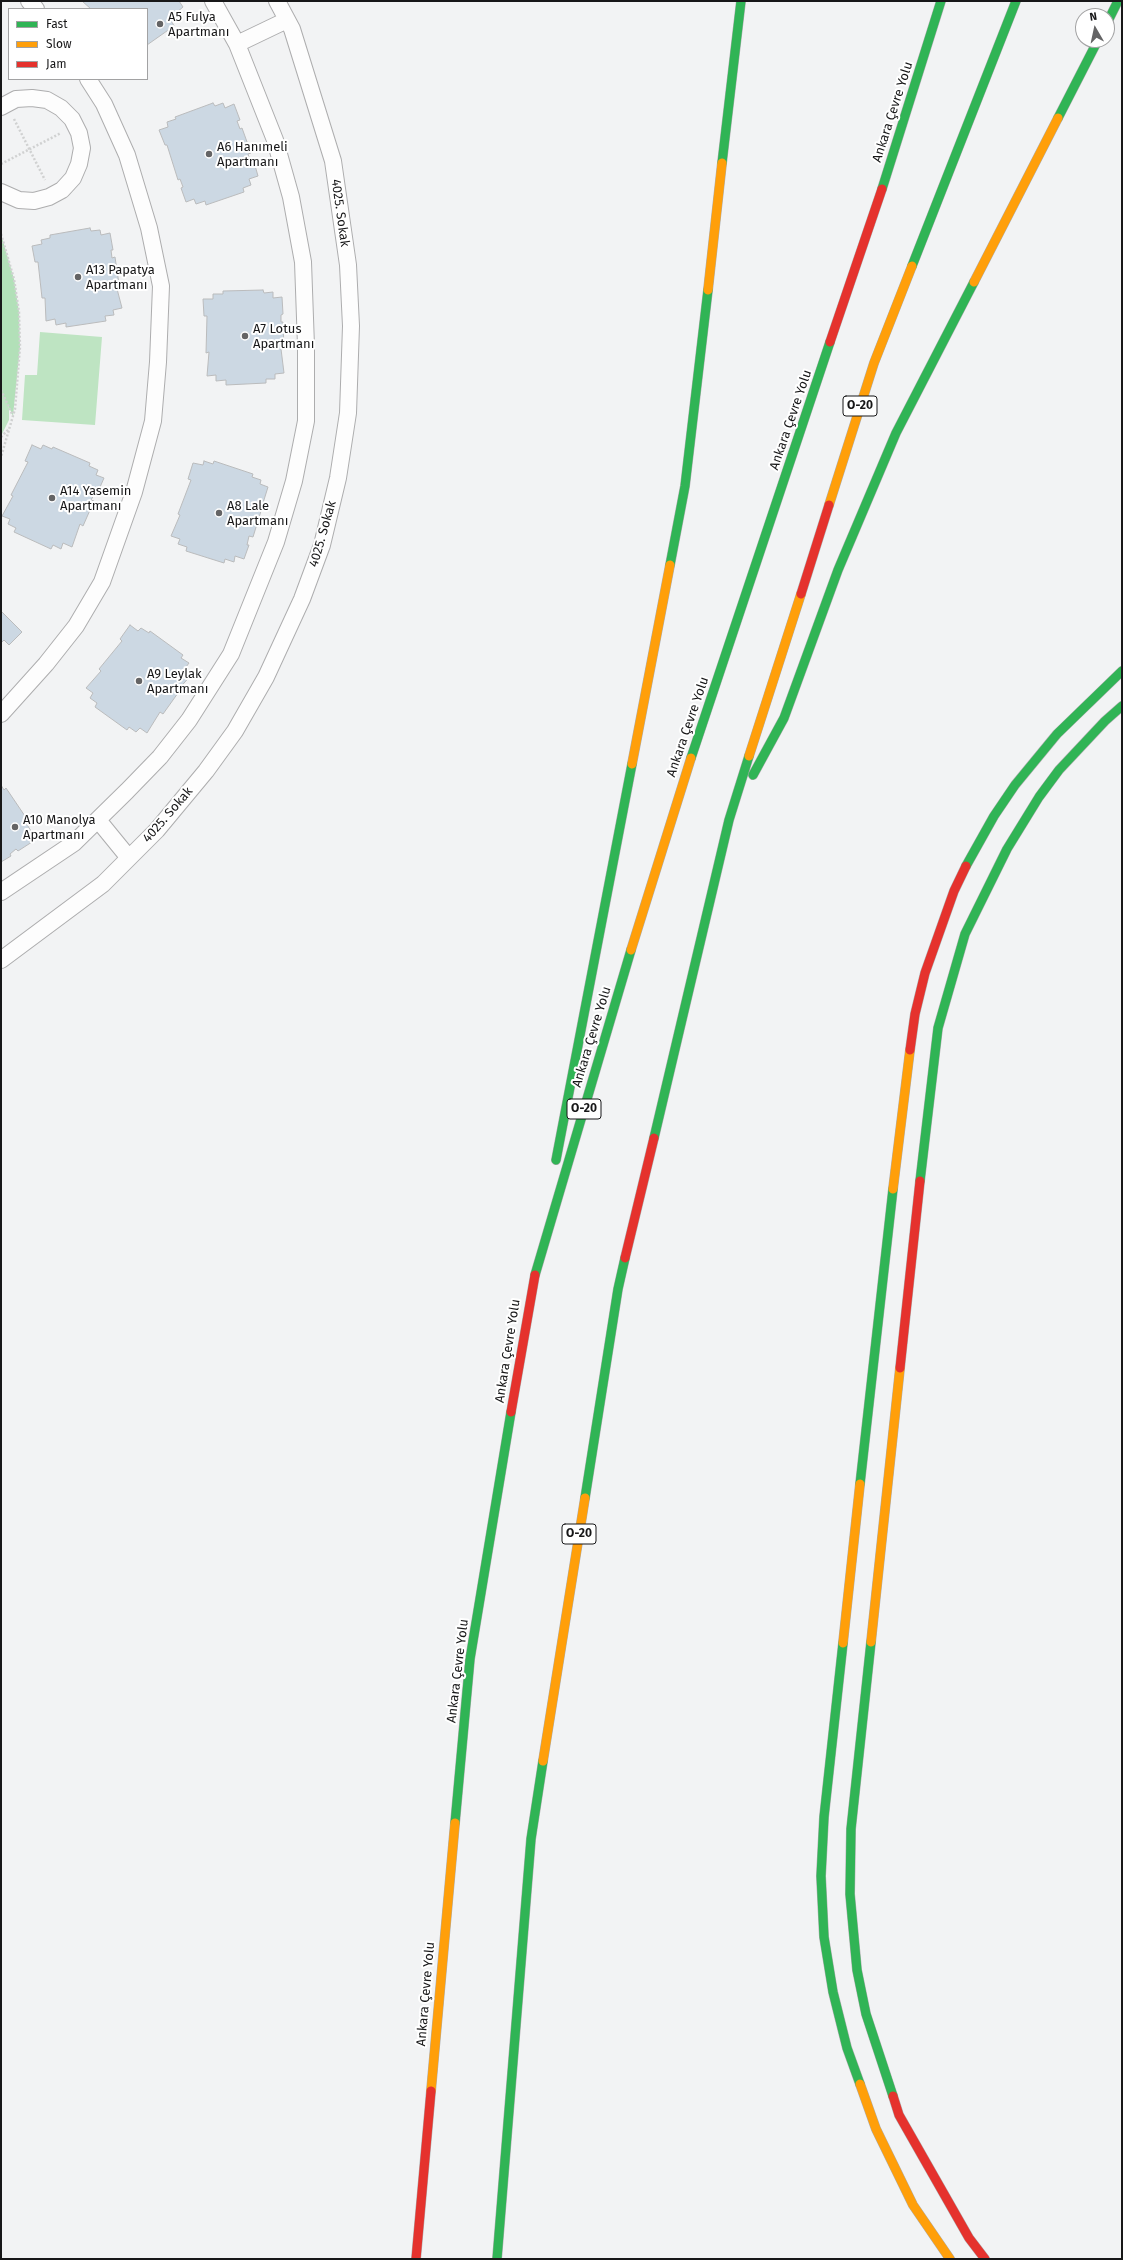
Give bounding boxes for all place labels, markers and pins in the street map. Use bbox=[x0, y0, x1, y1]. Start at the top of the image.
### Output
place label: A5 Fulya Apartmanı bbox=[168, 9, 229, 40]
marker: A5 Fulya Apartmanı bbox=[155, 19, 165, 29]
place label: A6 Hanımeli Apartmanı bbox=[217, 139, 288, 170]
marker: A6 Hanımeli Apartmanı bbox=[204, 149, 214, 159]
place label: A13 Papatya Apartmanı bbox=[86, 262, 155, 293]
marker: A13 Papatya Apartmanı bbox=[73, 272, 83, 282]
place label: A7 Lotus Apartmanı bbox=[253, 321, 314, 352]
marker: A7 Lotus Apartmanı bbox=[240, 331, 250, 341]
place label: A14 Yasemin Apartmanı bbox=[60, 483, 131, 514]
marker: A14 Yasemin Apartmanı bbox=[47, 493, 57, 503]
place label: A8 Lale Apartmanı bbox=[227, 498, 288, 529]
marker: A8 Lale Apartmanı bbox=[214, 508, 224, 518]
place label: A9 Leylak Apartmanı bbox=[147, 666, 208, 697]
marker: A9 Leylak Apartmanı bbox=[134, 676, 144, 686]
place label: A10 Manolya Apartmanı bbox=[23, 812, 95, 843]
marker: A10 Manolya Apartmanı bbox=[10, 822, 20, 832]

